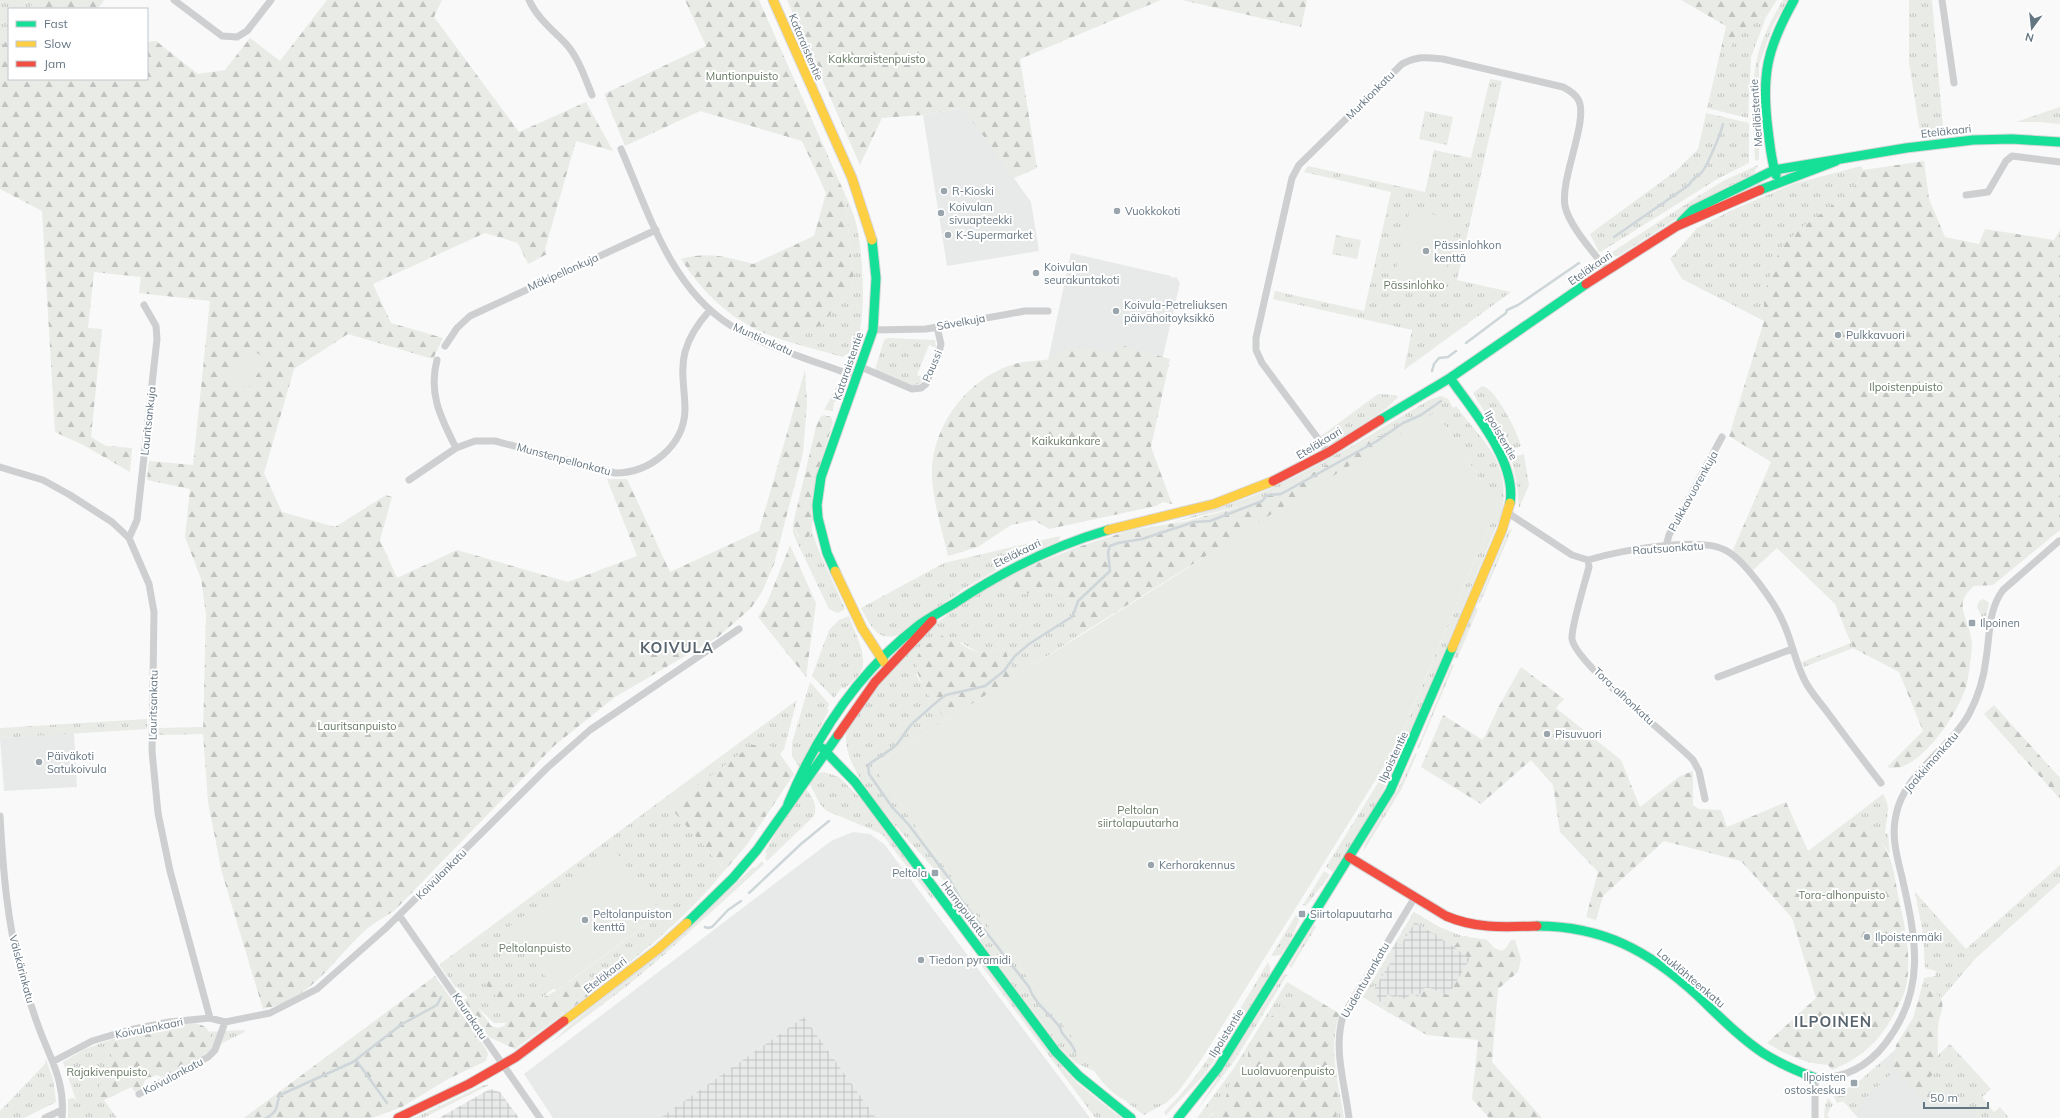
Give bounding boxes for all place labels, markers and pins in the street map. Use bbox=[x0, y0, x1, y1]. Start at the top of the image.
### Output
place label: R-Kioski bbox=[952, 184, 994, 198]
marker: R-Kioski bbox=[939, 186, 949, 196]
place label: Koivulan sivuapteekki bbox=[949, 200, 1012, 227]
place label: Vuokkokoti bbox=[1125, 204, 1180, 218]
marker: Vuokkokoti bbox=[1112, 206, 1122, 216]
marker: Koivulan sivuapteekki bbox=[936, 208, 946, 218]
place label: K-Supermarket bbox=[956, 228, 1033, 242]
marker: K-Supermarket bbox=[943, 230, 953, 240]
place label: Pässinlohkon kenttä bbox=[1434, 238, 1501, 265]
marker: Pässinlohkon kenttä bbox=[1421, 246, 1431, 256]
place label: Koivulan seurakuntakoti bbox=[1044, 260, 1119, 287]
marker: Koivulan seurakuntakoti bbox=[1031, 268, 1041, 278]
place label: Koivula-Petreliuksen päivähoitoyksikkö bbox=[1124, 298, 1228, 325]
marker: Koivula-Petreliuksen päivähoitoyksikkö bbox=[1111, 306, 1121, 316]
place label: Pulkkavuori bbox=[1846, 328, 1905, 342]
marker: Pulkkavuori bbox=[1833, 330, 1843, 340]
place label: Ilpoinen bbox=[1980, 616, 2020, 630]
marker: Ilpoinen bbox=[1967, 618, 1977, 628]
place label: Pisuvuori bbox=[1555, 727, 1602, 741]
marker: Pisuvuori bbox=[1542, 729, 1552, 739]
place label: Päiväkoti Satukoivula bbox=[47, 749, 106, 776]
marker: Päiväkoti Satukoivula bbox=[34, 757, 44, 767]
place label: Kerhorakennus bbox=[1159, 858, 1235, 872]
marker: Kerhorakennus bbox=[1146, 860, 1156, 870]
place label: Peltola bbox=[892, 866, 927, 880]
marker: Peltola bbox=[930, 868, 940, 878]
place label: Peltolanpuiston kenttä bbox=[593, 907, 672, 934]
place label: Siirtolapuutarha bbox=[1310, 907, 1392, 921]
marker: Siirtolapuutarha bbox=[1297, 909, 1307, 919]
marker: Peltolanpuiston kenttä bbox=[580, 915, 590, 925]
place label: Ilpoistenmäki bbox=[1875, 930, 1942, 944]
marker: Ilpoistenmäki bbox=[1862, 932, 1872, 942]
place label: Tiedon pyramidi bbox=[929, 953, 1011, 967]
marker: Tiedon pyramidi bbox=[916, 955, 926, 965]
place label: Ilpoisten ostoskeskus bbox=[1784, 1070, 1846, 1097]
marker: Ilpoisten ostoskeskus bbox=[1849, 1078, 1859, 1088]

